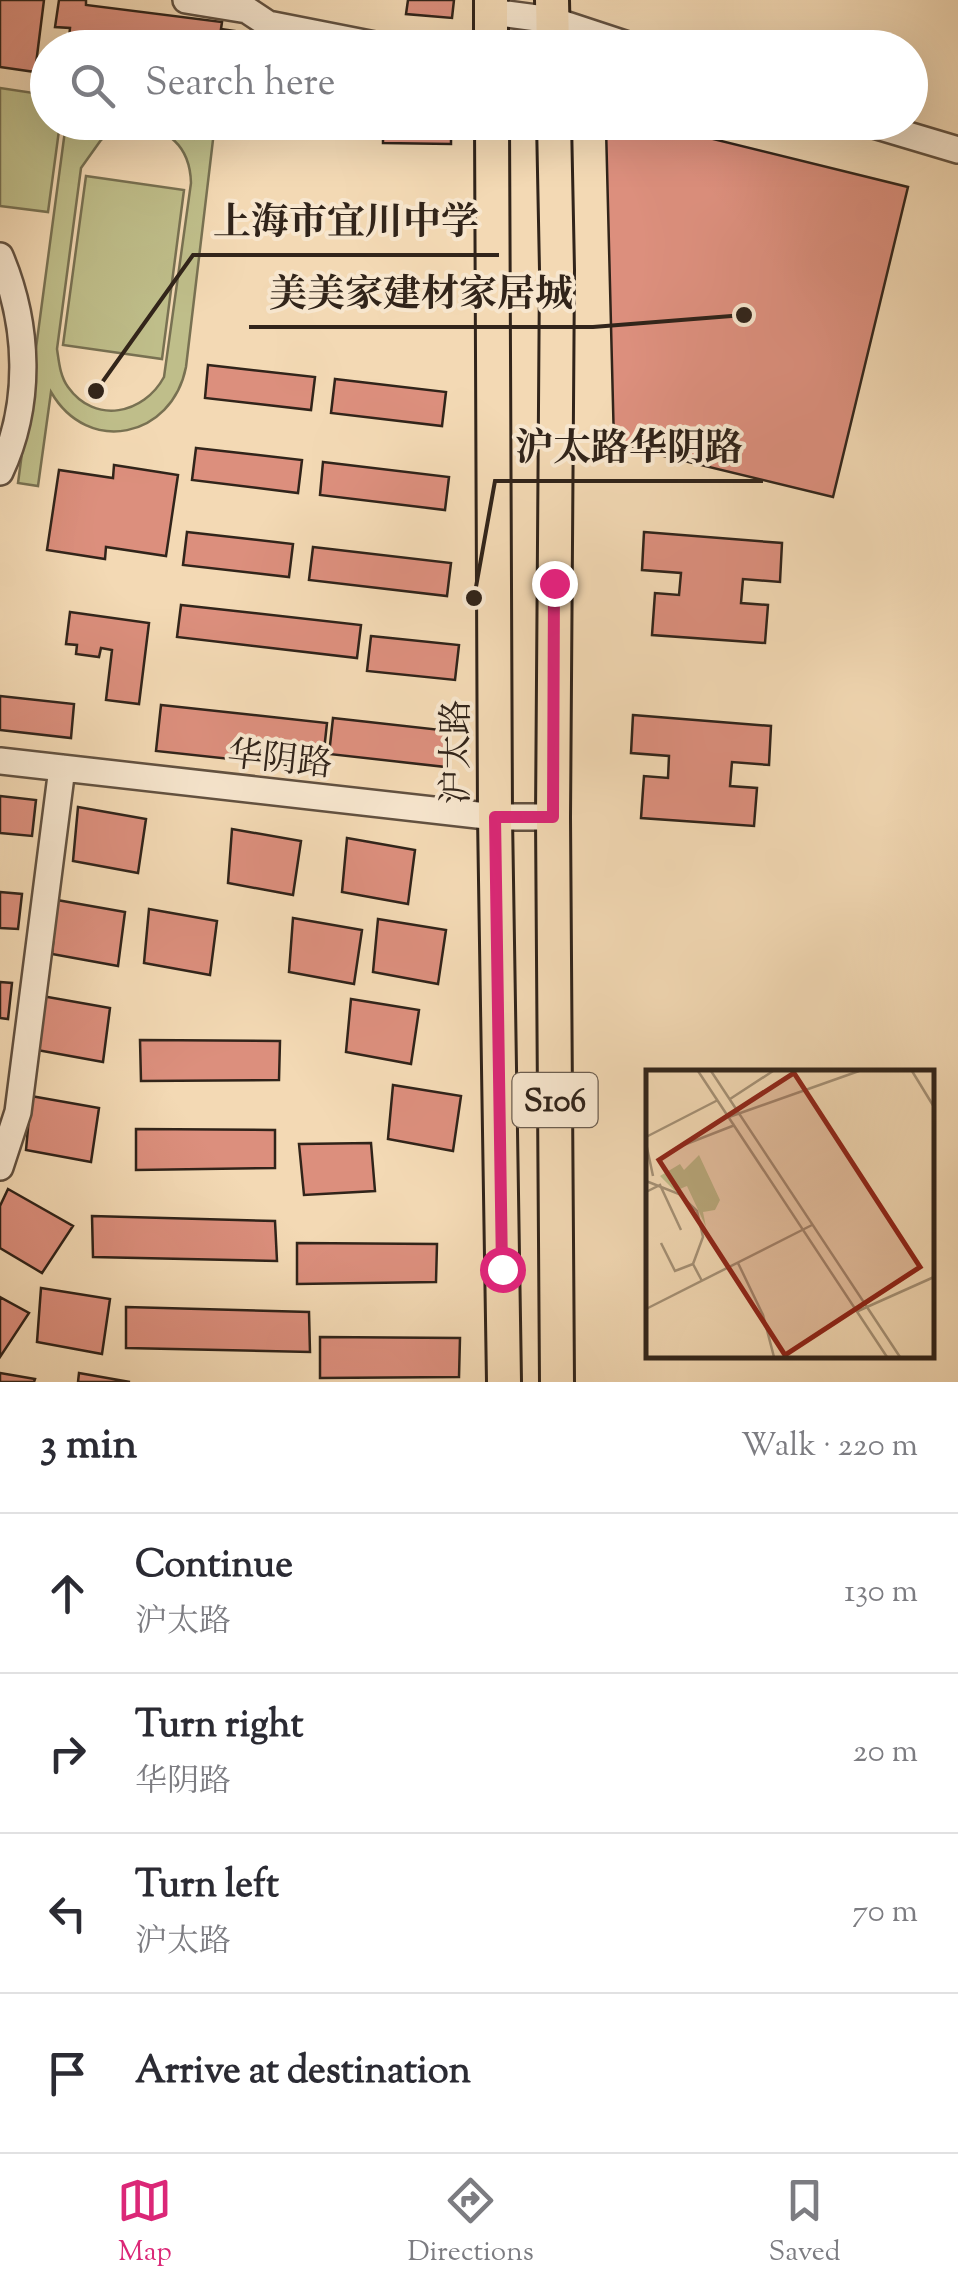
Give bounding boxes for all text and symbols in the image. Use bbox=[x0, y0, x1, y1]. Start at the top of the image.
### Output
search box bbox=[30, 30, 928, 140]
icon: search bbox=[65, 58, 120, 113]
text: Search here bbox=[145, 58, 336, 112]
callout: 上海市宜川中学 bbox=[193, 187, 499, 255]
text: 上海市宜川中学 bbox=[213, 198, 479, 252]
callout: 美美家建材家居城 bbox=[249, 259, 593, 327]
text: 美美家建材家居城 bbox=[269, 270, 573, 324]
callout: 沪太路华阴路 bbox=[495, 413, 763, 481]
text: 沪太路华阴路 bbox=[515, 424, 743, 478]
route end bbox=[532, 561, 578, 607]
street label: 沪太路 bbox=[433, 699, 484, 805]
street label: 华阴路 bbox=[225, 731, 335, 792]
inset map bbox=[646, 1070, 933, 1357]
road number: S106 bbox=[512, 1073, 598, 1127]
route start bbox=[480, 1247, 526, 1293]
text: 3 min bbox=[40, 1417, 137, 1477]
text: Walk · 220 m bbox=[741, 1424, 918, 1470]
text: Continue bbox=[135, 1540, 293, 1594]
icon: ahead bbox=[40, 1566, 95, 1621]
text: 130 m bbox=[844, 1570, 918, 1616]
text: 沪太路 bbox=[135, 1600, 231, 1646]
text: Turn right bbox=[135, 1700, 303, 1754]
icon: right bbox=[40, 1726, 95, 1781]
text: 20 m bbox=[853, 1730, 918, 1776]
text: 华阴路 bbox=[135, 1760, 231, 1806]
text: Turn left bbox=[135, 1860, 279, 1914]
icon: left bbox=[40, 1886, 95, 1941]
text: 70 m bbox=[852, 1890, 918, 1936]
text: 沪太路 bbox=[135, 1920, 231, 1966]
icon: arrive bbox=[40, 2046, 95, 2101]
text: Arrive at destination bbox=[135, 2046, 471, 2100]
tab: Map bbox=[117, 2173, 172, 2273]
tab: Directions bbox=[407, 2173, 534, 2273]
tab: Saved bbox=[769, 2173, 841, 2273]

